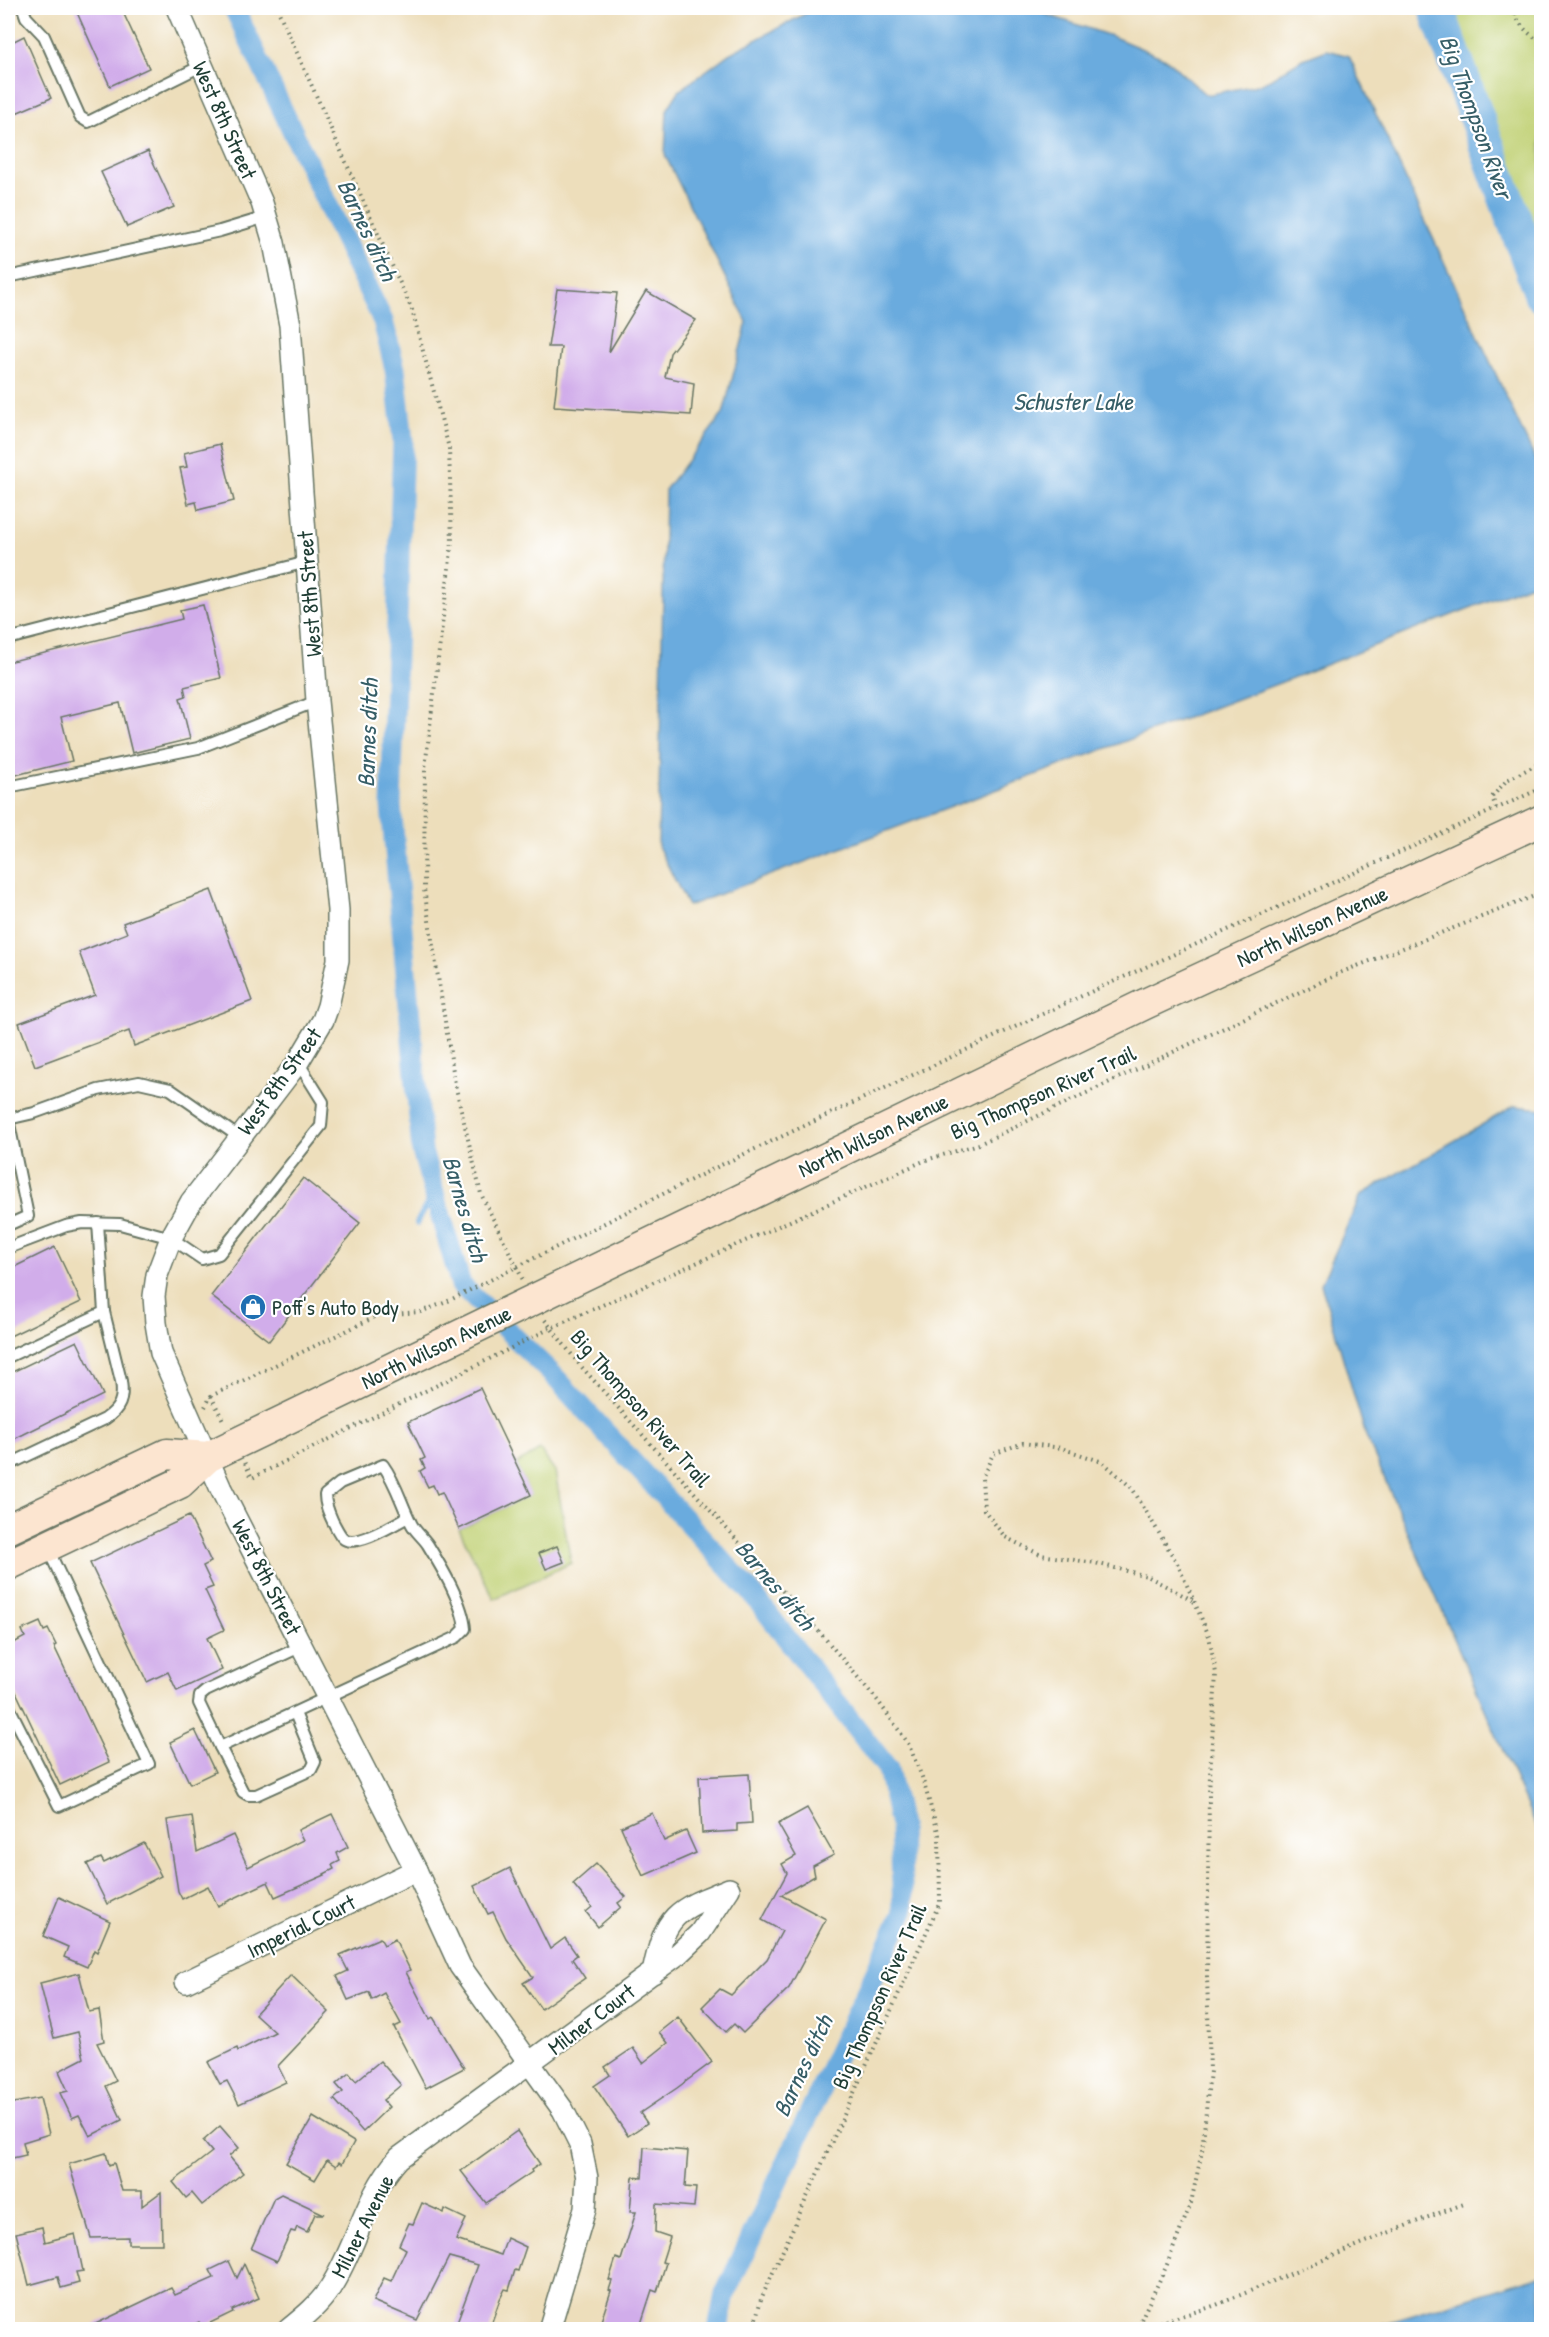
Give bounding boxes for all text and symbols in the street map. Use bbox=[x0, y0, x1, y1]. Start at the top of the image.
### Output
water label: Big Thompson River bbox=[1432, 31, 1522, 206]
street label: West 8th Street bbox=[186, 56, 265, 184]
water label: Barnes ditch bbox=[331, 174, 406, 287]
water label: Schuster Lake bbox=[1013, 385, 1134, 417]
street label: West 8th Street bbox=[290, 530, 328, 658]
water label: Barnes ditch bbox=[349, 676, 385, 788]
street label: North Wilson Avenue bbox=[1232, 878, 1393, 974]
street label: West 8th Street bbox=[230, 1021, 328, 1141]
street label: Big Thompson River Trail bbox=[945, 1038, 1141, 1146]
street label: North Wilson Avenue bbox=[793, 1086, 953, 1184]
water label: Barnes ditch bbox=[436, 1152, 497, 1267]
shop icon: Poff's Auto Body bbox=[238, 1292, 268, 1322]
place label: Poff's Auto Body bbox=[272, 1292, 399, 1322]
street label: North Wilson Avenue bbox=[356, 1298, 516, 1396]
street label: Big Thompson River Trail bbox=[564, 1323, 718, 1494]
street label: West 8th Street bbox=[225, 1514, 309, 1640]
water label: Barnes ditch bbox=[729, 1533, 824, 1638]
street label: Imperial Court bbox=[242, 1887, 361, 1965]
street label: Big Thompson River Trail bbox=[825, 1898, 933, 2094]
street label: Milner Court bbox=[541, 1976, 641, 2062]
water label: Barnes ditch bbox=[765, 2008, 840, 2121]
street label: Milner Avenue bbox=[323, 2169, 401, 2283]

